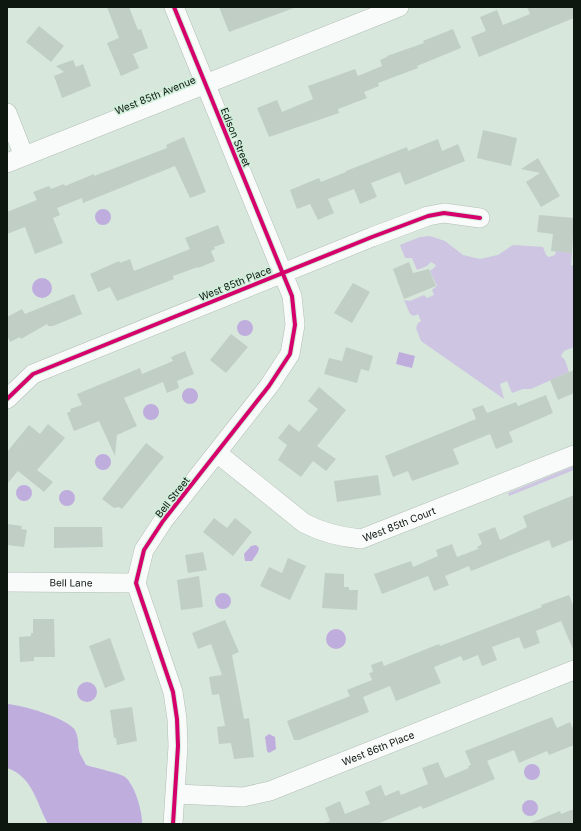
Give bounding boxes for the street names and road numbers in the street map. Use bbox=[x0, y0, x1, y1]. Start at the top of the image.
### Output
street label: West 85th Avenue bbox=[113, 73, 197, 117]
street label: Edison Street bbox=[219, 106, 254, 169]
street label: West 85th Place bbox=[197, 263, 273, 303]
street label: Bell Street bbox=[152, 474, 192, 520]
street label: West 85th Court bbox=[361, 504, 438, 544]
street label: Bell Lane bbox=[49, 576, 93, 589]
street label: West 86th Place bbox=[340, 728, 416, 768]

